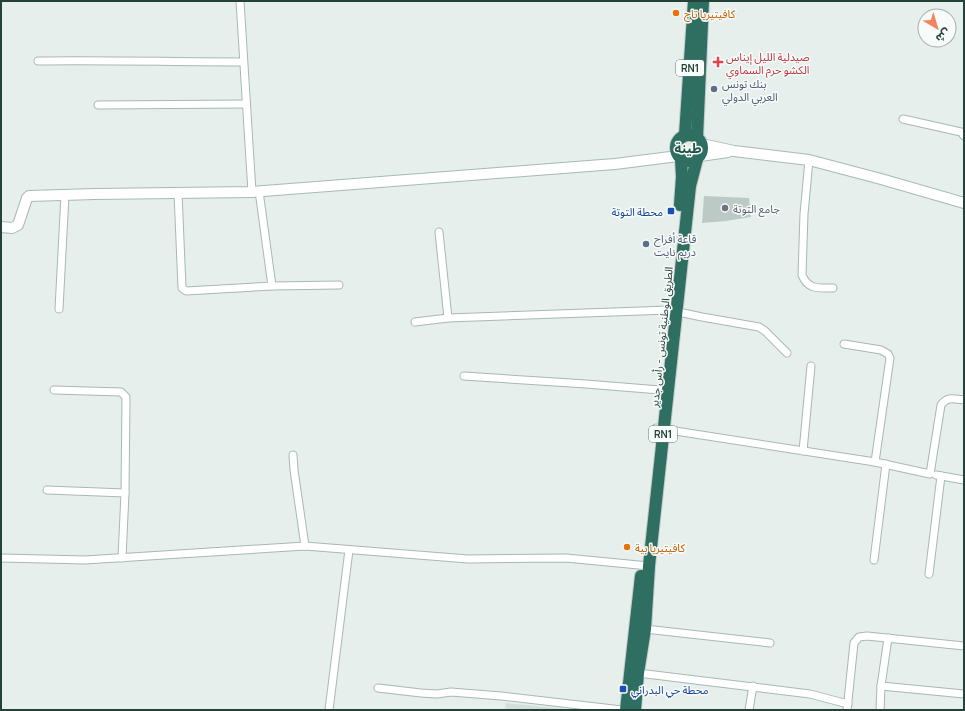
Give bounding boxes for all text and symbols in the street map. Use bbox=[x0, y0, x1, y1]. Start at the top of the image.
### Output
place label: كافيتيريا تاج bbox=[684, 6, 736, 22]
marker: كافيتيريا تاج bbox=[671, 8, 681, 18]
north arrow bbox=[917, 8, 957, 48]
text: ش bbox=[933, 26, 954, 47]
place label: صيدلية الليل إيناس الكشو حرم السماوي bbox=[726, 49, 810, 79]
marker: صيدلية الليل إيناس الكشو حرم السماوي bbox=[713, 57, 723, 67]
road number: RN1 bbox=[676, 60, 704, 76]
place label: بنك تونس العربي الدولي bbox=[722, 76, 778, 106]
marker: بنك تونس العربي الدولي bbox=[709, 84, 719, 94]
district label: طينة bbox=[674, 139, 702, 157]
place label: جامع التوتة bbox=[733, 201, 780, 217]
marker: جامع التوتة bbox=[720, 203, 730, 213]
place label: محطة التوتة bbox=[611, 204, 663, 219]
marker: محطة التوتة bbox=[666, 206, 676, 216]
place label: قاعة أفراح دريم نايت bbox=[654, 231, 697, 261]
marker: قاعة أفراح دريم نايت bbox=[641, 239, 651, 249]
street label: الطريق الوطنية تونس - رأس جدير bbox=[646, 266, 676, 409]
road number: RN1 bbox=[649, 426, 677, 442]
place label: كافيتيريا بية bbox=[635, 540, 686, 555]
marker: كافيتيريا بية bbox=[622, 542, 632, 552]
place label: محطة حي البدراني bbox=[631, 682, 709, 699]
marker: محطة حي البدراني bbox=[618, 684, 628, 694]

